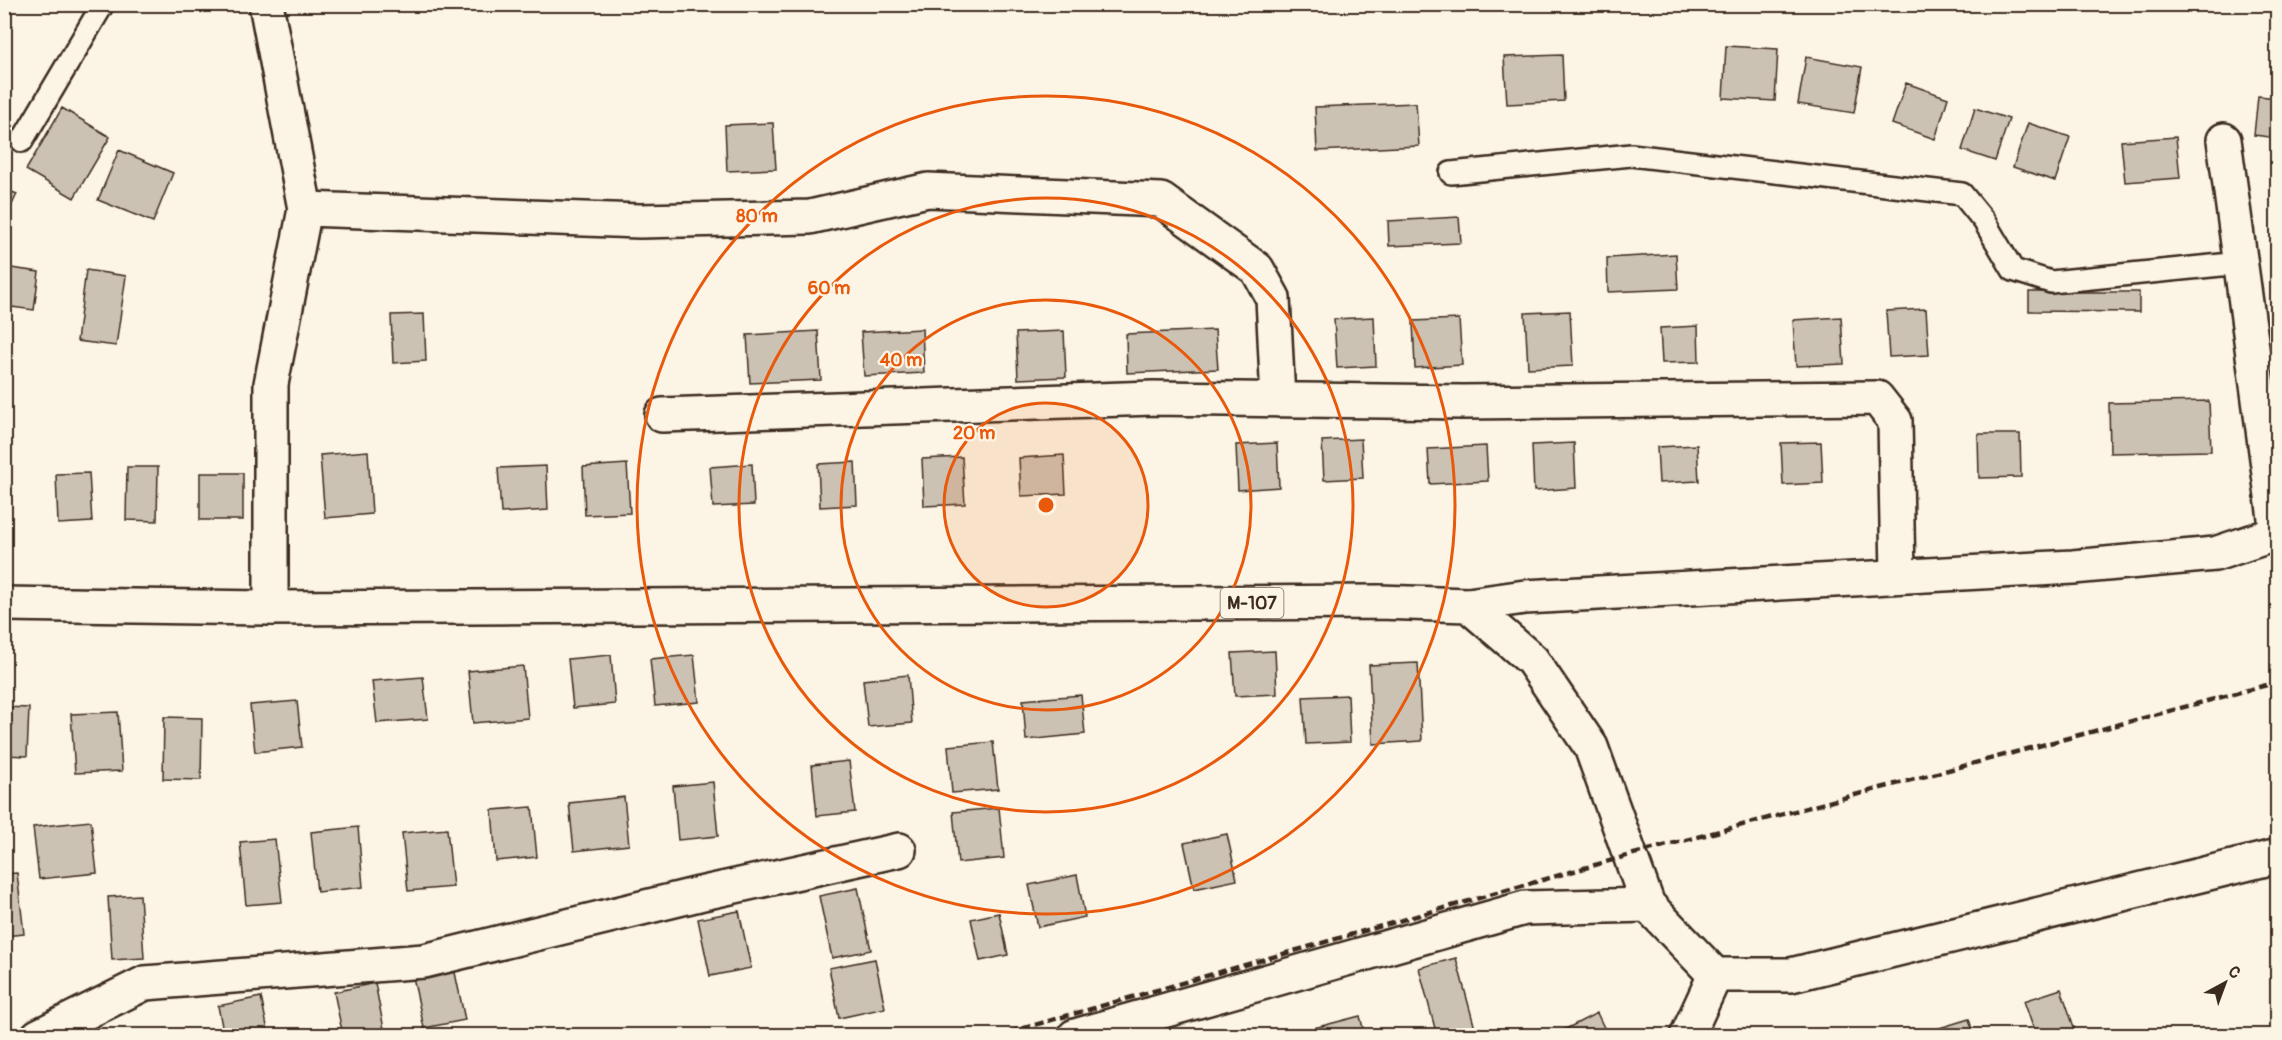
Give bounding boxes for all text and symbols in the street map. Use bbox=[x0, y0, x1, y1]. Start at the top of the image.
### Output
text: 80 m bbox=[736, 205, 778, 228]
text: 60 m bbox=[808, 277, 850, 300]
text: 40 m bbox=[880, 349, 922, 372]
text: 20 m bbox=[953, 422, 995, 445]
centre of rings bbox=[1036, 495, 1056, 515]
road number: М-107 bbox=[1220, 588, 1284, 618]
north arrow bbox=[2195, 953, 2255, 1013]
text: С bbox=[2224, 962, 2245, 983]

